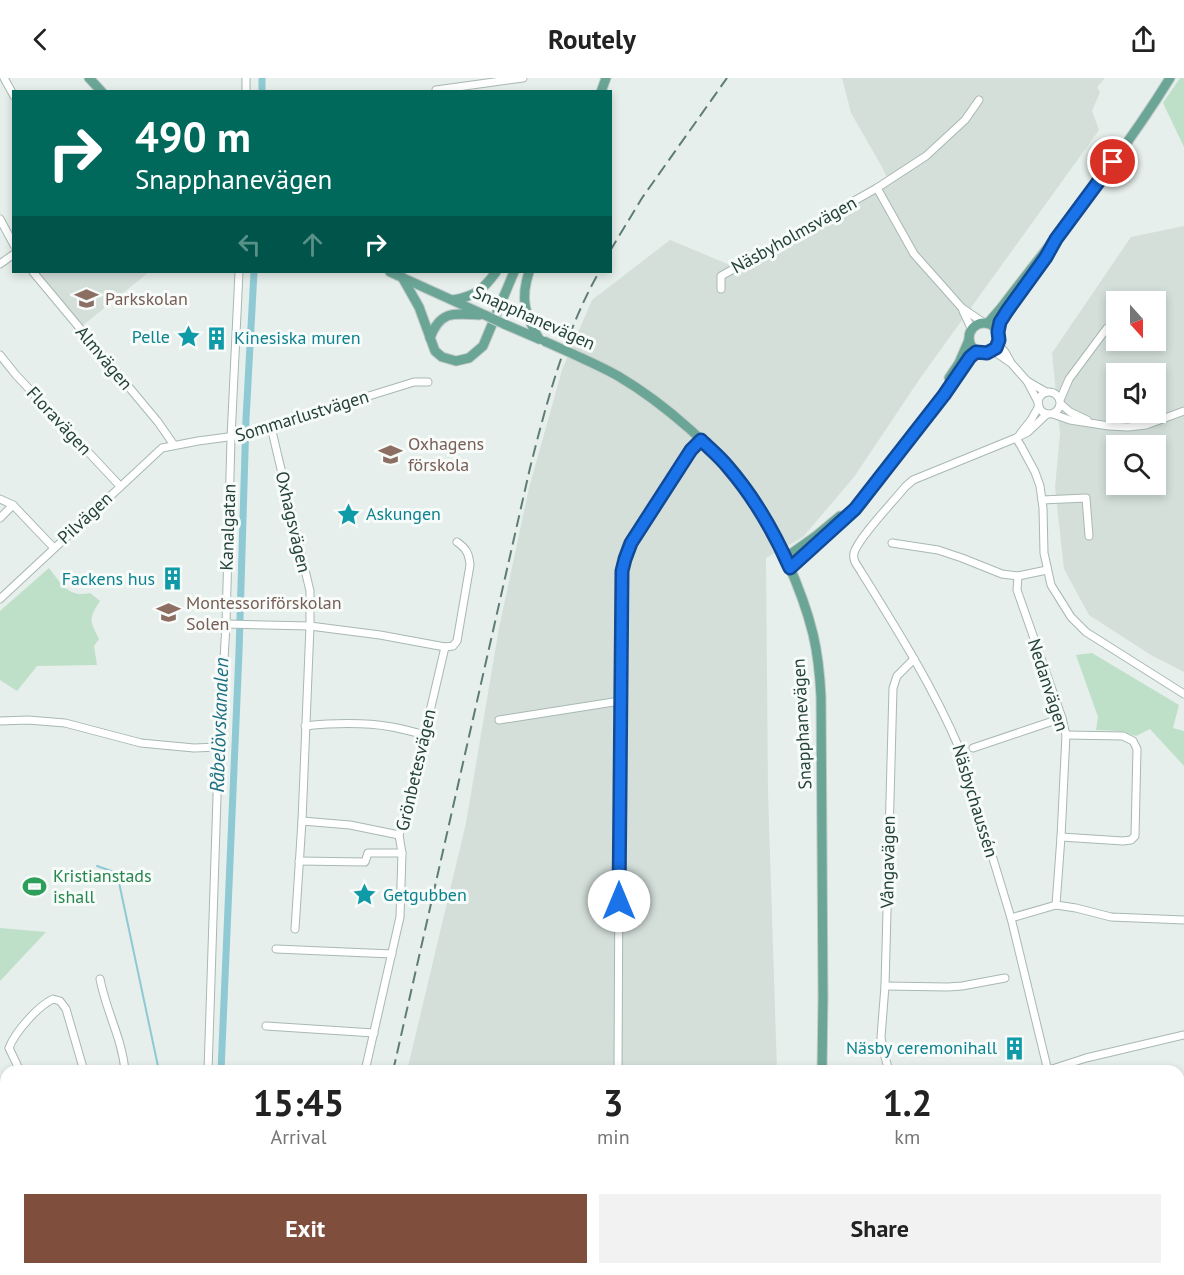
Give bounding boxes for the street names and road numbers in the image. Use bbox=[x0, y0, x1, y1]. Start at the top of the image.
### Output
street label: Näsbyholmsvägen bbox=[727, 191, 860, 278]
street label: Snapphanevägen bbox=[469, 280, 599, 355]
street label: Almvägen bbox=[71, 321, 138, 394]
street label: Floravägen bbox=[22, 382, 97, 460]
street label: Sommarlustvägen bbox=[232, 384, 371, 447]
street label: Oxhagsvägen bbox=[271, 469, 316, 575]
street label: Kanalgatan bbox=[214, 483, 241, 571]
street label: Pilvägen bbox=[53, 487, 117, 549]
street label: Nedanvägen bbox=[1023, 636, 1074, 734]
street label: Snapphanevägen bbox=[787, 658, 816, 790]
street label: Grönbetesvägen bbox=[390, 707, 441, 833]
street label: Näsbychaussén bbox=[947, 742, 1004, 860]
street label: Vångavägen bbox=[875, 815, 900, 910]

